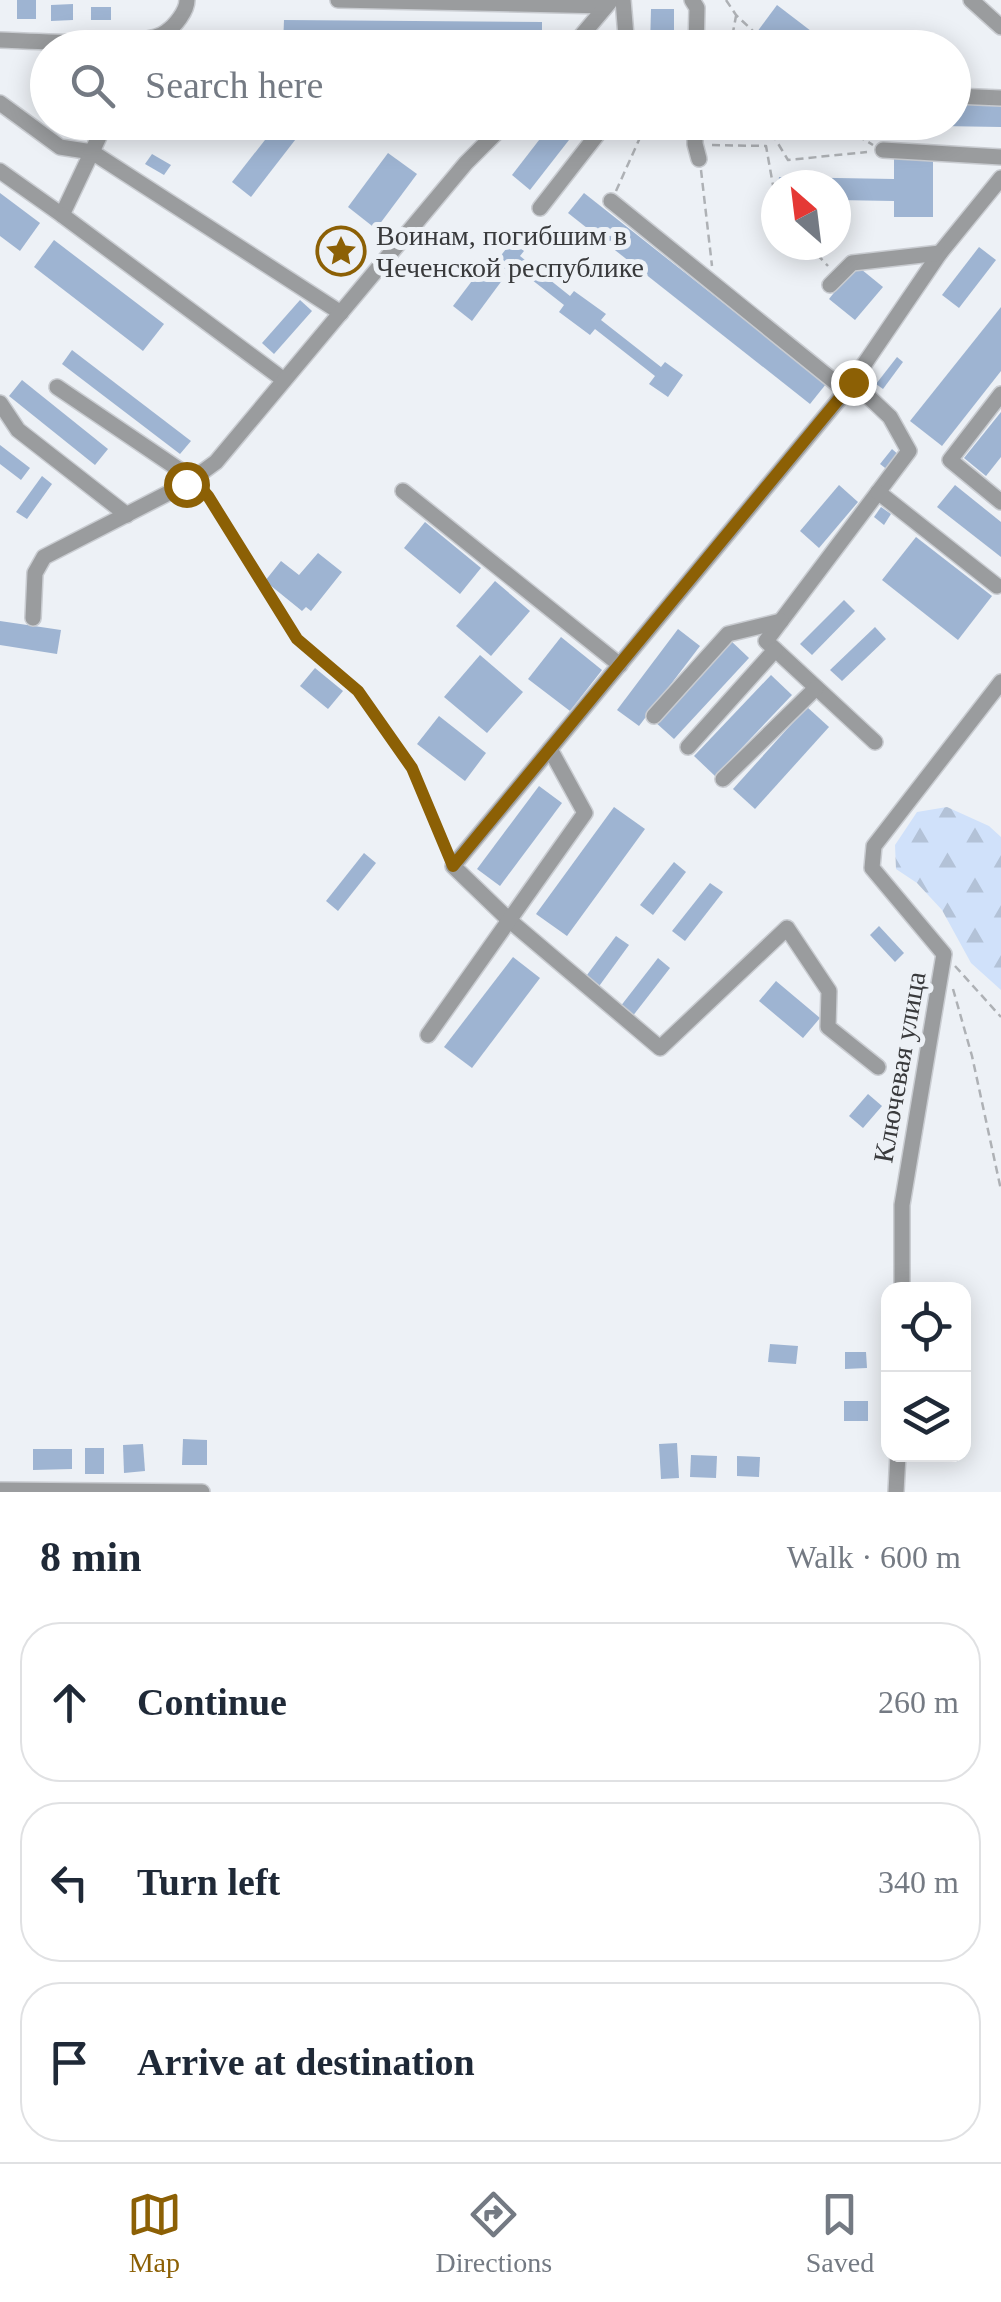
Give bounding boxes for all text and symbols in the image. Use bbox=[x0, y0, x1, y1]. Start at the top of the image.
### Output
search box bbox=[30, 30, 971, 140]
icon: search bbox=[65, 58, 120, 113]
text: Search here bbox=[145, 64, 323, 106]
north arrow bbox=[761, 170, 851, 260]
place label: Воинам, погибшим в Чеченской республике bbox=[376, 220, 644, 283]
place icon: Воинам, погибшим в Чеченской республике bbox=[315, 225, 367, 277]
route end bbox=[831, 360, 877, 406]
route start bbox=[164, 462, 210, 508]
street label: Ключевая улица bbox=[867, 969, 932, 1165]
map controls bbox=[881, 1282, 971, 1462]
button: locate bbox=[881, 1282, 971, 1372]
button: layers bbox=[881, 1372, 971, 1462]
text: 8 min bbox=[40, 1534, 142, 1580]
text: Walk · 600 m bbox=[787, 1539, 961, 1575]
icon: ahead bbox=[42, 1675, 97, 1730]
text: Continue bbox=[137, 1681, 287, 1723]
text: 260 m bbox=[878, 1684, 959, 1720]
icon: left bbox=[42, 1855, 97, 1910]
text: Turn left bbox=[137, 1861, 280, 1903]
text: 340 m bbox=[878, 1864, 959, 1900]
icon: arrive bbox=[42, 2035, 97, 2090]
text: Arrive at destination bbox=[137, 2041, 475, 2083]
tab: Map bbox=[127, 2187, 182, 2279]
tab: Directions bbox=[435, 2187, 552, 2279]
tab: Saved bbox=[806, 2187, 874, 2279]

